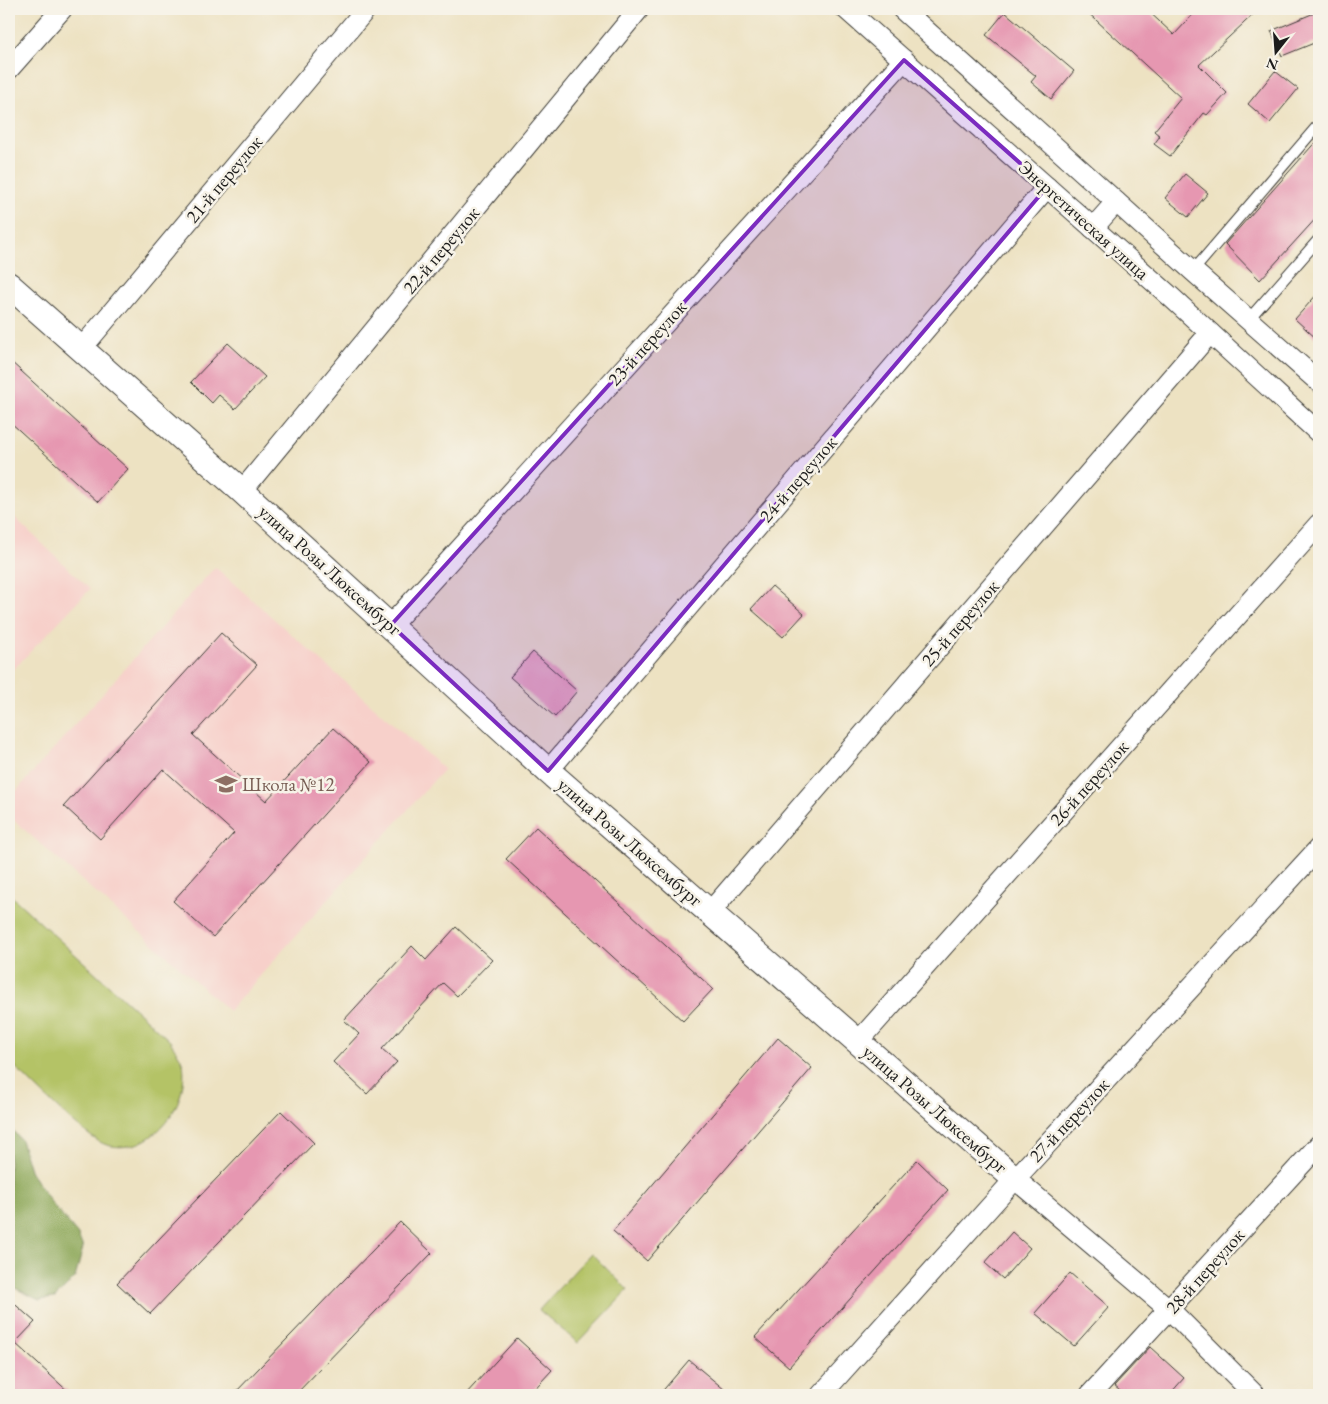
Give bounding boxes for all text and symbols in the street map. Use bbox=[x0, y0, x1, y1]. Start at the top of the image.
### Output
north arrow bbox=[1250, 28, 1300, 78]
text: N bbox=[1264, 54, 1280, 75]
street label: 21-й переулок bbox=[180, 130, 268, 228]
street label: Энергетическая улица bbox=[1013, 155, 1155, 286]
street label: 22-й переулок bbox=[397, 201, 485, 299]
street label: 23-й переулок bbox=[602, 295, 692, 391]
street label: 24-й переулок bbox=[753, 430, 843, 528]
street label: улица Розы Люксембург bbox=[253, 499, 407, 641]
street label: 25-й переулок bbox=[915, 574, 1005, 672]
street label: 26-й переулок bbox=[1044, 735, 1134, 831]
school or university icon: Школа №12 bbox=[213, 771, 239, 797]
place label: Школа №12 bbox=[242, 772, 335, 797]
street label: улица Розы Люксембург bbox=[552, 772, 708, 912]
street label: улица Розы Люксембург bbox=[857, 1039, 1013, 1179]
street label: 27-й переулок bbox=[1023, 1072, 1115, 1168]
street label: 28-й переулок bbox=[1160, 1223, 1250, 1319]

